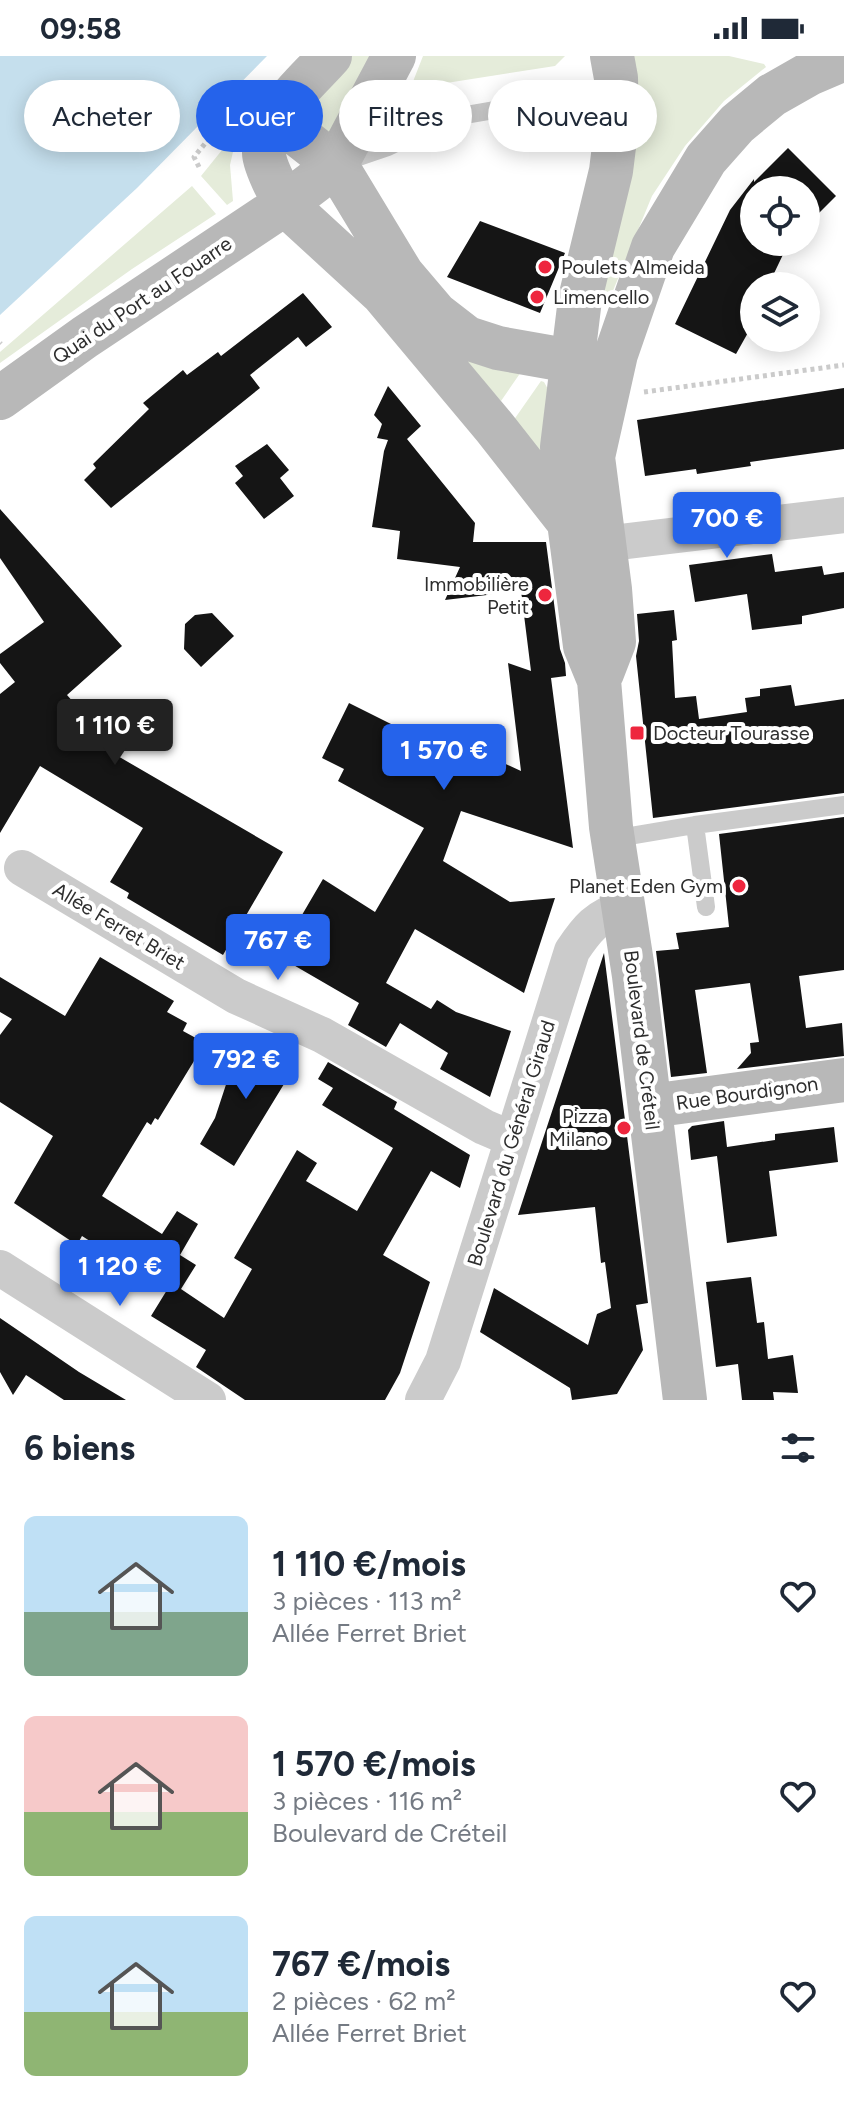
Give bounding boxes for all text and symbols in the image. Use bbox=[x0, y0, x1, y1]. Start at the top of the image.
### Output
text: 09:58 bbox=[40, 10, 122, 47]
chip: Acheter bbox=[24, 80, 180, 152]
chip: Louer bbox=[196, 80, 323, 152]
chip: Filtres bbox=[339, 80, 472, 152]
chip: Nouveau bbox=[488, 80, 657, 152]
map controls bbox=[740, 176, 820, 352]
button: locate bbox=[740, 176, 820, 256]
street label: Quai du Port au Fouarre bbox=[48, 231, 236, 369]
place label: Poulets Almeida bbox=[561, 255, 705, 279]
marker: Poulets Almeida bbox=[536, 258, 554, 276]
button: layers bbox=[740, 272, 820, 352]
place label: Limencello bbox=[553, 285, 649, 309]
marker: Limencello bbox=[528, 288, 546, 306]
pin: 700 € bbox=[671, 492, 783, 560]
text: 700 € bbox=[691, 502, 763, 534]
place label: Immobilière Petit bbox=[424, 572, 529, 619]
marker: Immobilière Petit bbox=[536, 586, 554, 604]
pin: 1 110 € bbox=[41, 699, 189, 767]
text: 1 110 € bbox=[75, 709, 155, 741]
place label: Docteur Tourasse bbox=[653, 721, 810, 745]
pin: 1 570 € bbox=[370, 724, 518, 792]
marker: Docteur Tourasse bbox=[628, 724, 646, 742]
text: 1 570 € bbox=[400, 734, 488, 766]
place label: Planet Eden Gym bbox=[569, 874, 723, 898]
street label: Allée Ferret Briet bbox=[49, 877, 189, 975]
marker: Planet Eden Gym bbox=[730, 877, 748, 895]
pin: 767 € bbox=[222, 914, 334, 982]
text: 767 € bbox=[244, 924, 312, 956]
street label: Boulevard de Créteil bbox=[619, 949, 665, 1131]
street label: Boulevard du Général Giraud bbox=[462, 1017, 560, 1269]
pin: 792 € bbox=[190, 1033, 302, 1101]
text: 792 € bbox=[212, 1043, 280, 1075]
street label: Rue Bourdignon bbox=[674, 1071, 820, 1115]
place label: Pizza Milano bbox=[549, 1104, 608, 1151]
marker: Pizza Milano bbox=[615, 1119, 633, 1137]
pin: 1 120 € bbox=[46, 1240, 194, 1308]
text: 1 120 € bbox=[78, 1250, 162, 1282]
icon: filters bbox=[776, 1426, 820, 1470]
text: 6 biens bbox=[24, 1428, 135, 1469]
text: 1 110 €/mois bbox=[272, 1544, 466, 1585]
icon: home bbox=[88, 1548, 184, 1644]
icon: heart bbox=[776, 1574, 820, 1618]
text: 3 pièces · 113 m² bbox=[272, 1585, 462, 1617]
text: Allée Ferret Briet bbox=[272, 1617, 467, 1649]
text: 1 570 €/mois bbox=[272, 1744, 476, 1785]
icon: home bbox=[88, 1748, 184, 1844]
icon: heart bbox=[776, 1774, 820, 1818]
text: 3 pièces · 116 m² bbox=[272, 1785, 462, 1817]
text: Boulevard de Créteil bbox=[272, 1817, 507, 1849]
text: 767 €/mois bbox=[272, 1944, 450, 1985]
icon: home bbox=[88, 1948, 184, 2044]
icon: heart bbox=[776, 1974, 820, 2018]
text: 2 pièces · 62 m² bbox=[272, 1985, 456, 2017]
text: Allée Ferret Briet bbox=[272, 2017, 467, 2049]

